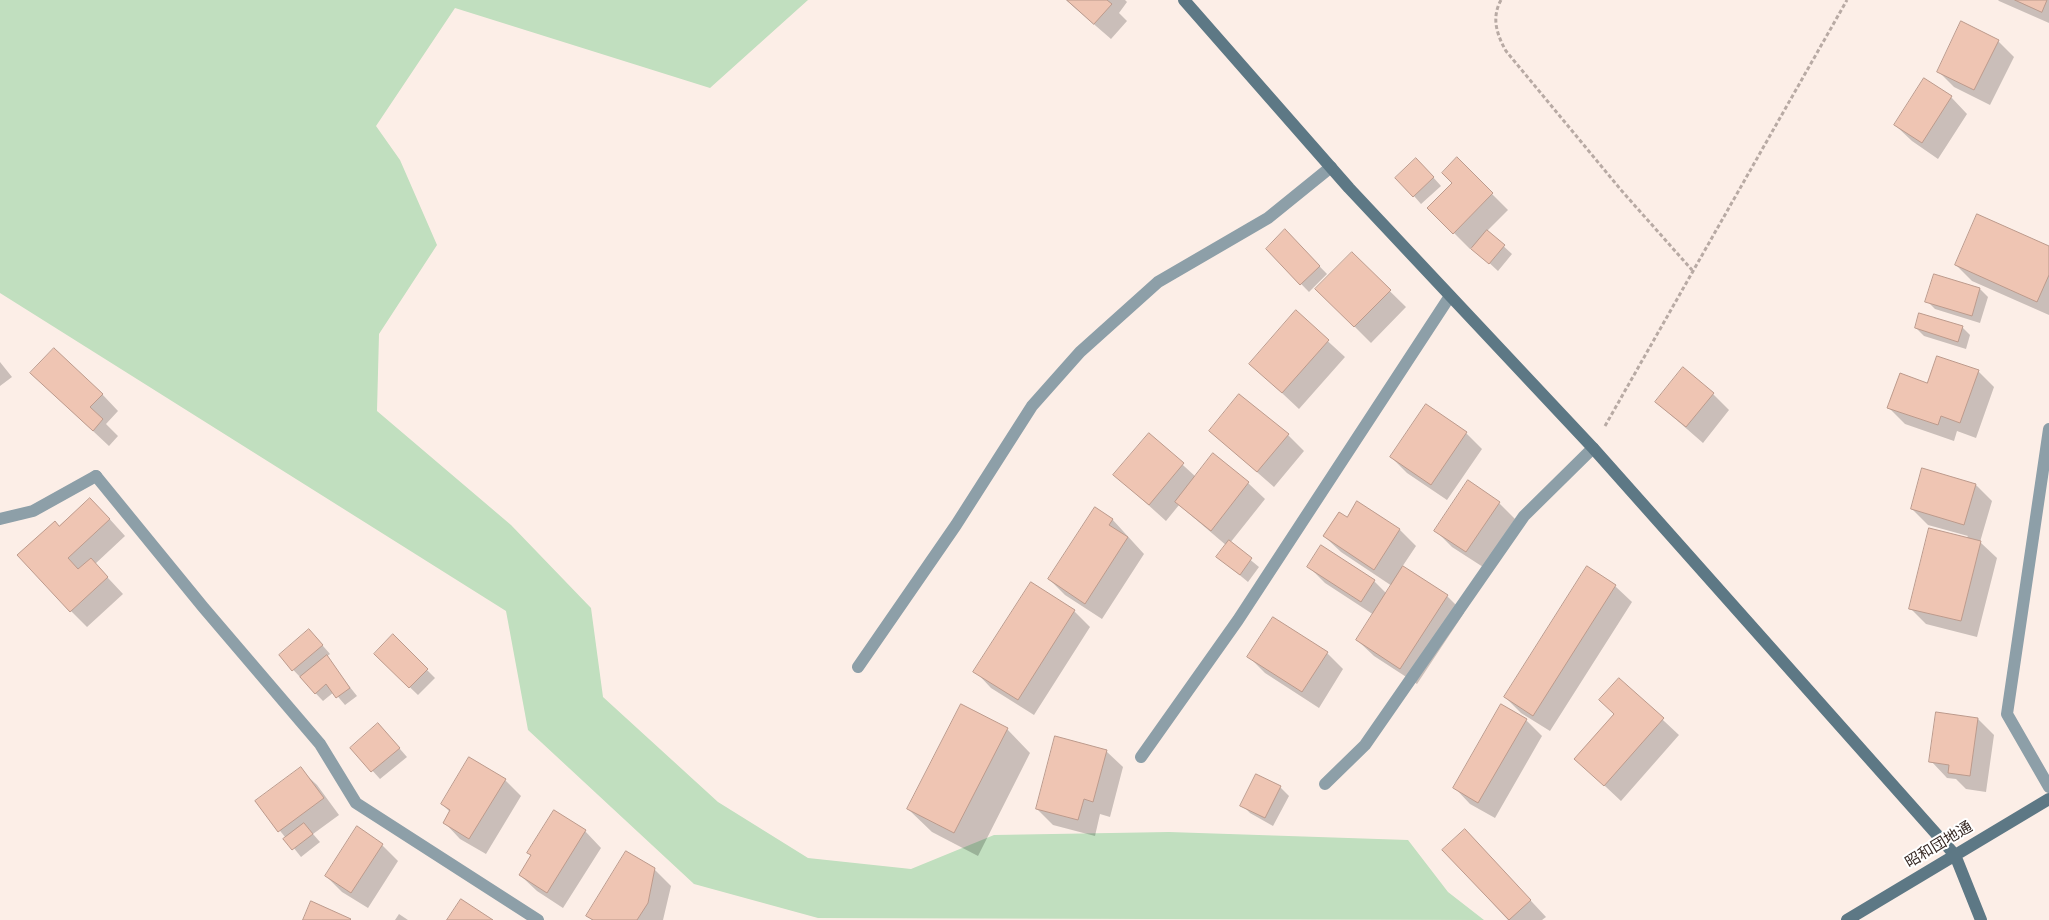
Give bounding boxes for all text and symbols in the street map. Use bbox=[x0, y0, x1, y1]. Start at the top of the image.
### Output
street label: 昭和団地通 bbox=[1902, 818, 1976, 872]

